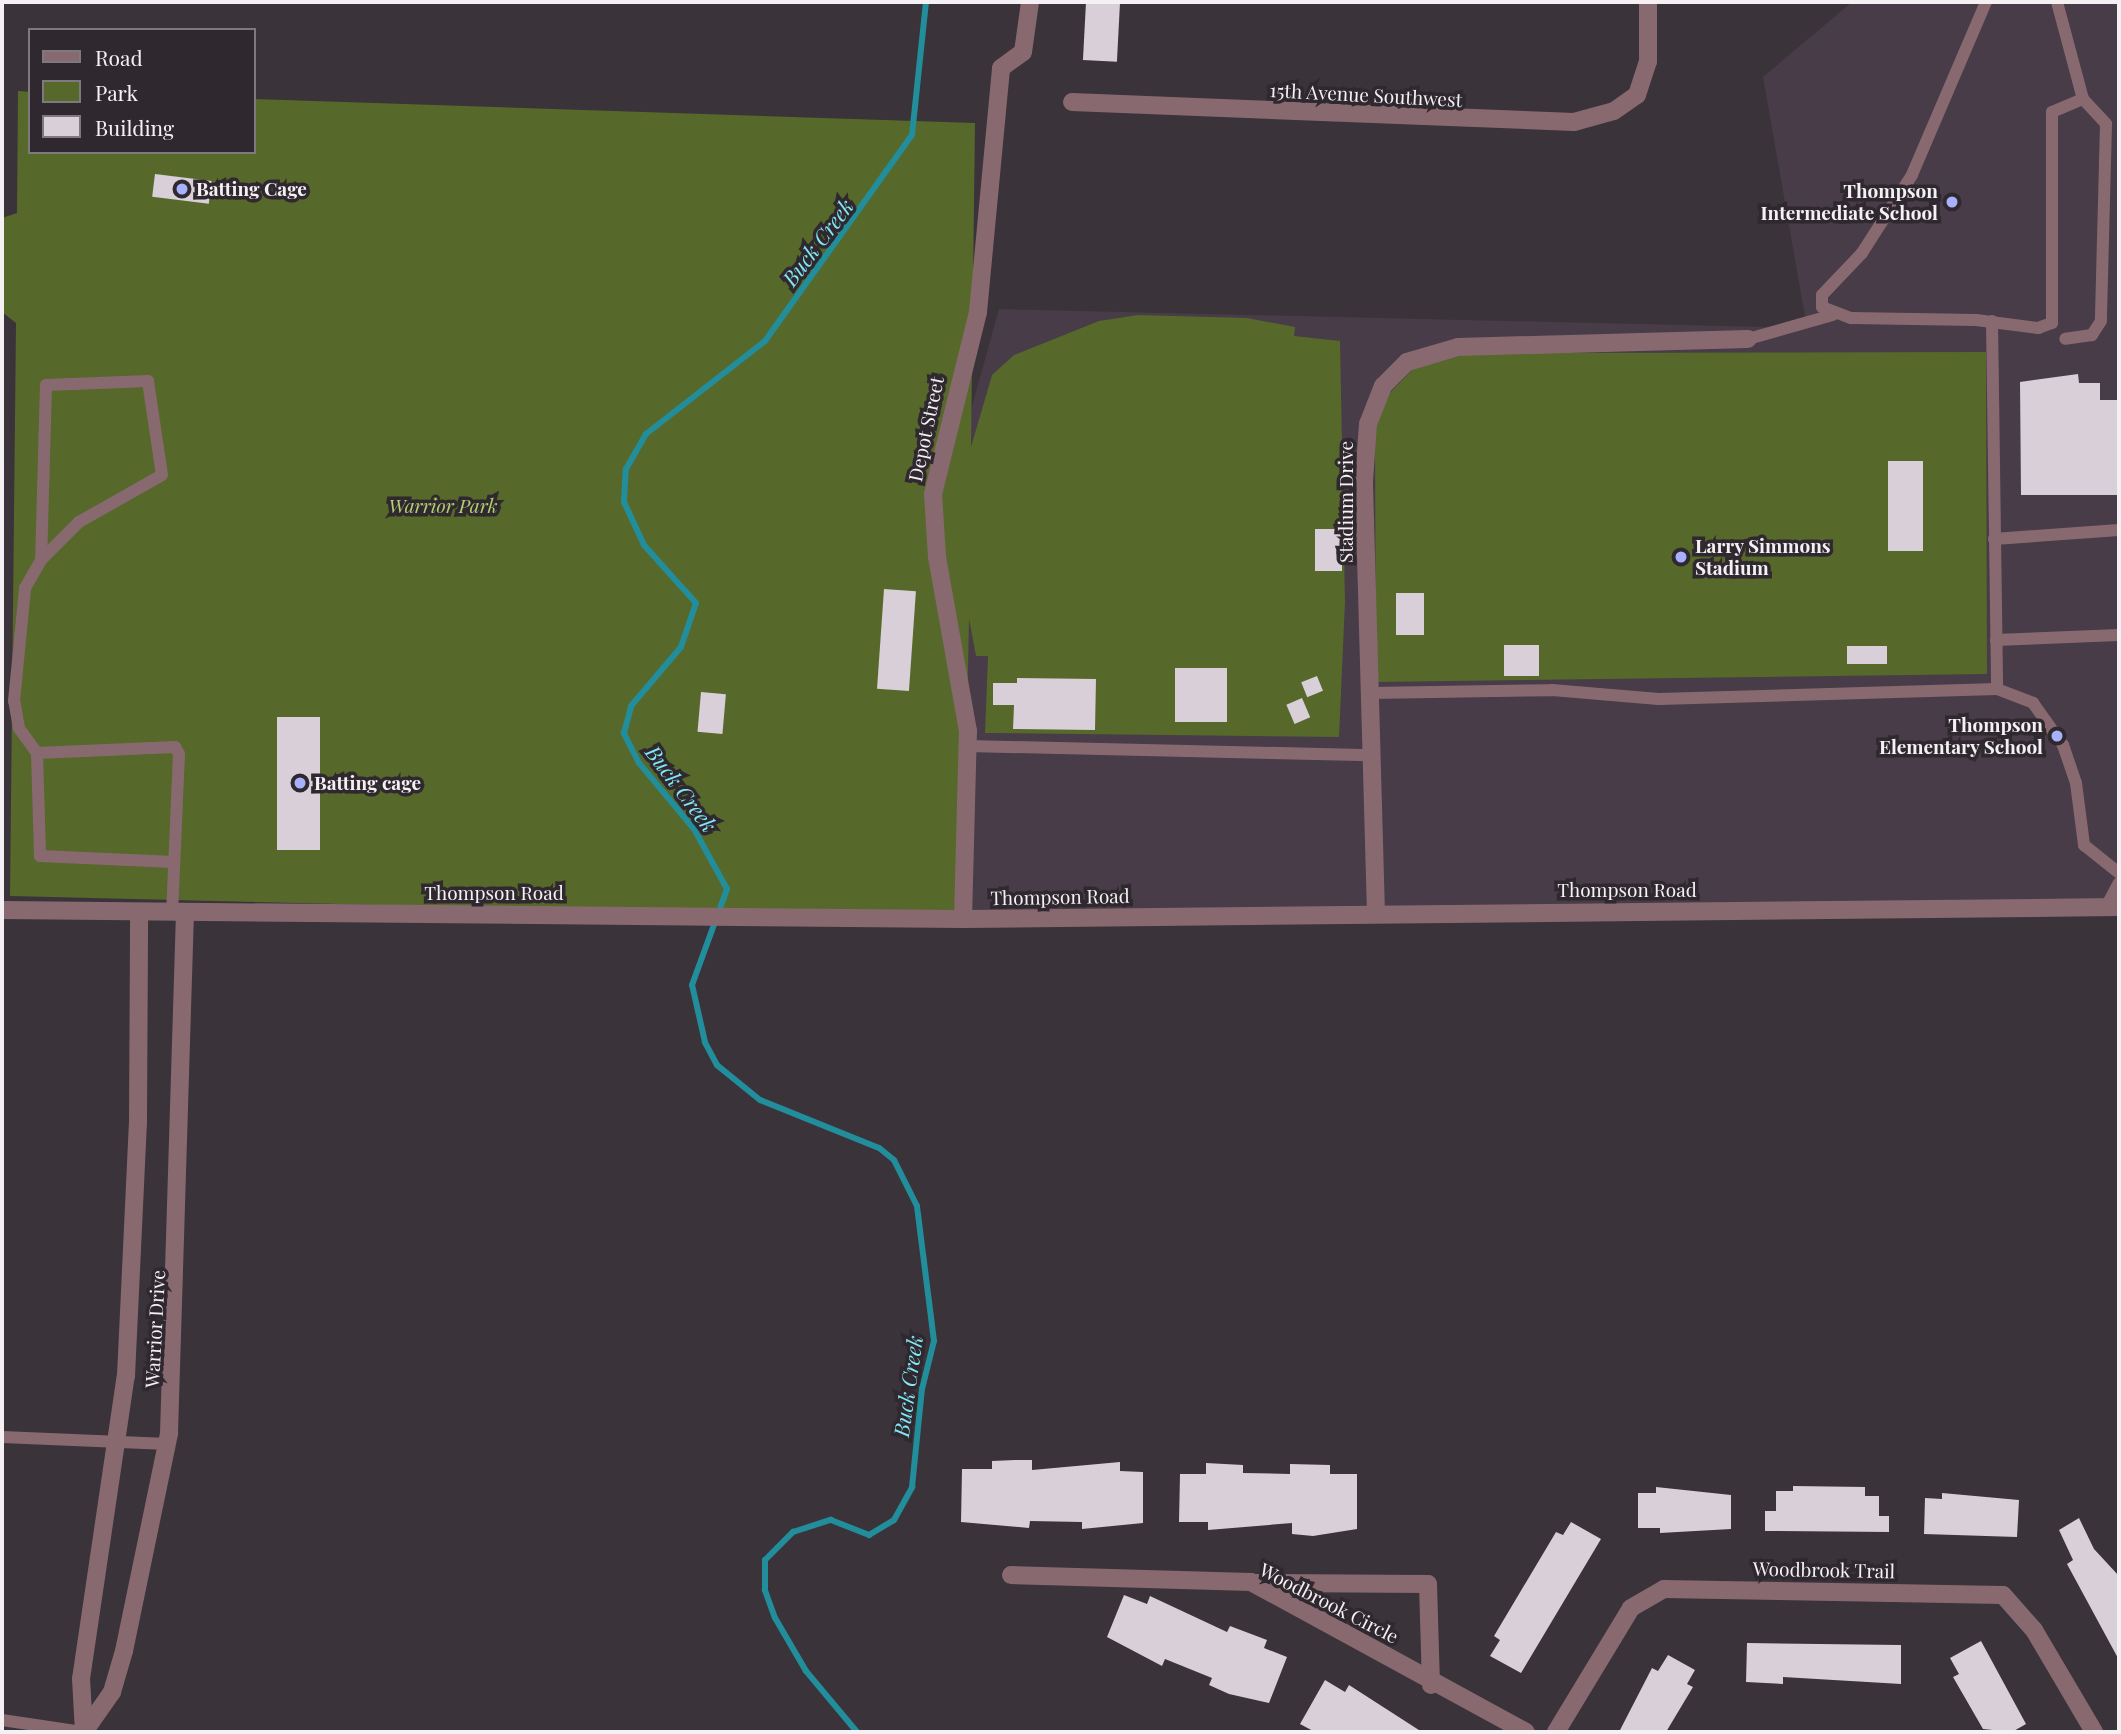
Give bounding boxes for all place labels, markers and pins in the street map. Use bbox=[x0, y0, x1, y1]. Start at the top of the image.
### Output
place label: Batting Cage bbox=[196, 178, 307, 200]
place label: Thompson Intermediate School bbox=[1760, 180, 1938, 224]
marker: Batting Cage bbox=[174, 181, 190, 197]
marker: Thompson Intermediate School bbox=[1944, 194, 1960, 210]
place label: Larry Simmons Stadium bbox=[1695, 535, 1831, 579]
marker: Larry Simmons Stadium bbox=[1673, 549, 1689, 565]
place label: Thompson Elementary School bbox=[1878, 714, 2043, 758]
marker: Thompson Elementary School bbox=[2049, 728, 2065, 744]
place label: Batting cage bbox=[314, 772, 421, 794]
marker: Batting cage bbox=[292, 775, 308, 791]

